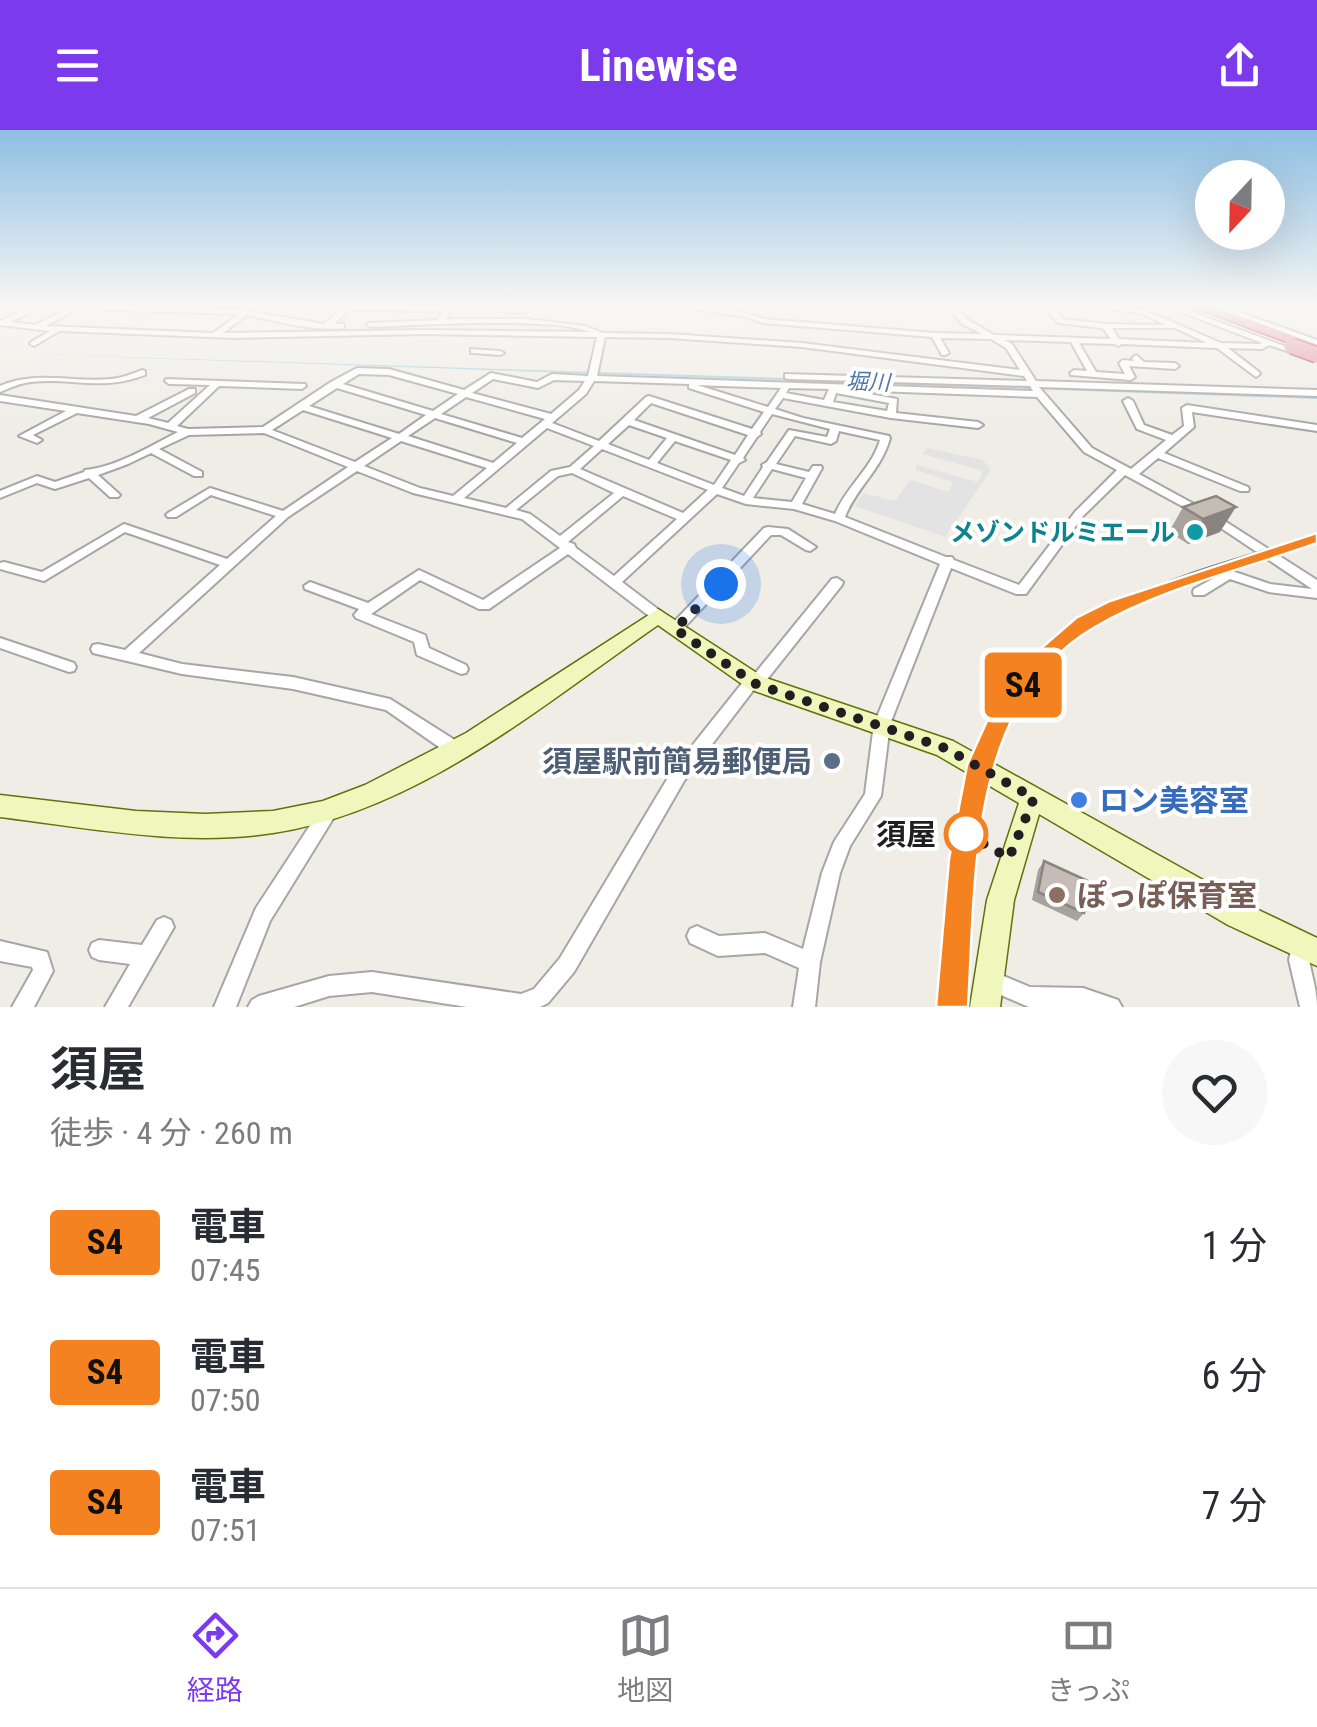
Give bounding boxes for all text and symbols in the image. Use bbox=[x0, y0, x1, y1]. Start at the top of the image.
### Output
icon: menu bbox=[50, 38, 105, 93]
icon: share bbox=[1212, 38, 1267, 93]
text: Linewise bbox=[579, 39, 738, 92]
north arrow bbox=[1195, 160, 1285, 250]
map controls bbox=[1195, 160, 1285, 250]
water label: 堀川 bbox=[846, 369, 892, 395]
place label: メゾンドルミエール bbox=[950, 518, 1175, 547]
marker: メゾンドルミエール bbox=[1184, 521, 1206, 543]
your location bbox=[696, 559, 746, 609]
line badge: S4 bbox=[978, 652, 1068, 718]
text: S4 bbox=[1005, 665, 1041, 706]
place label: 須屋駅前簡易郵便局 bbox=[542, 744, 812, 779]
marker: 須屋駅前簡易郵便局 bbox=[821, 750, 843, 772]
place label: ロン美容室 bbox=[1099, 783, 1249, 818]
marker: ロン美容室 bbox=[1068, 789, 1090, 811]
marker: 須屋 bbox=[945, 813, 987, 855]
place label: 須屋 bbox=[876, 817, 936, 852]
place label: ぽっぽ保育室 bbox=[1077, 878, 1257, 913]
marker: ぽっぽ保育室 bbox=[1046, 884, 1068, 906]
button: heart bbox=[1162, 1040, 1267, 1145]
text: 須屋 bbox=[50, 1041, 146, 1098]
text: 徒歩 · 4 分 · 260 m bbox=[50, 1114, 293, 1152]
text: 電車 bbox=[190, 1205, 266, 1249]
text: S4 bbox=[87, 1222, 123, 1263]
text: 1 分 bbox=[1202, 1224, 1267, 1268]
text: 07:45 bbox=[190, 1251, 261, 1289]
text: 電車 bbox=[190, 1335, 266, 1379]
text: S4 bbox=[87, 1352, 123, 1393]
text: 6 分 bbox=[1202, 1354, 1267, 1398]
text: 07:50 bbox=[190, 1381, 261, 1419]
text: 電車 bbox=[190, 1465, 266, 1509]
text: S4 bbox=[87, 1482, 123, 1523]
text: 7 分 bbox=[1202, 1484, 1267, 1528]
text: 07:51 bbox=[190, 1511, 261, 1549]
tab: 経路 bbox=[187, 1608, 243, 1708]
tab: 地図 bbox=[617, 1608, 673, 1708]
tab: きっぷ bbox=[1047, 1608, 1130, 1708]

